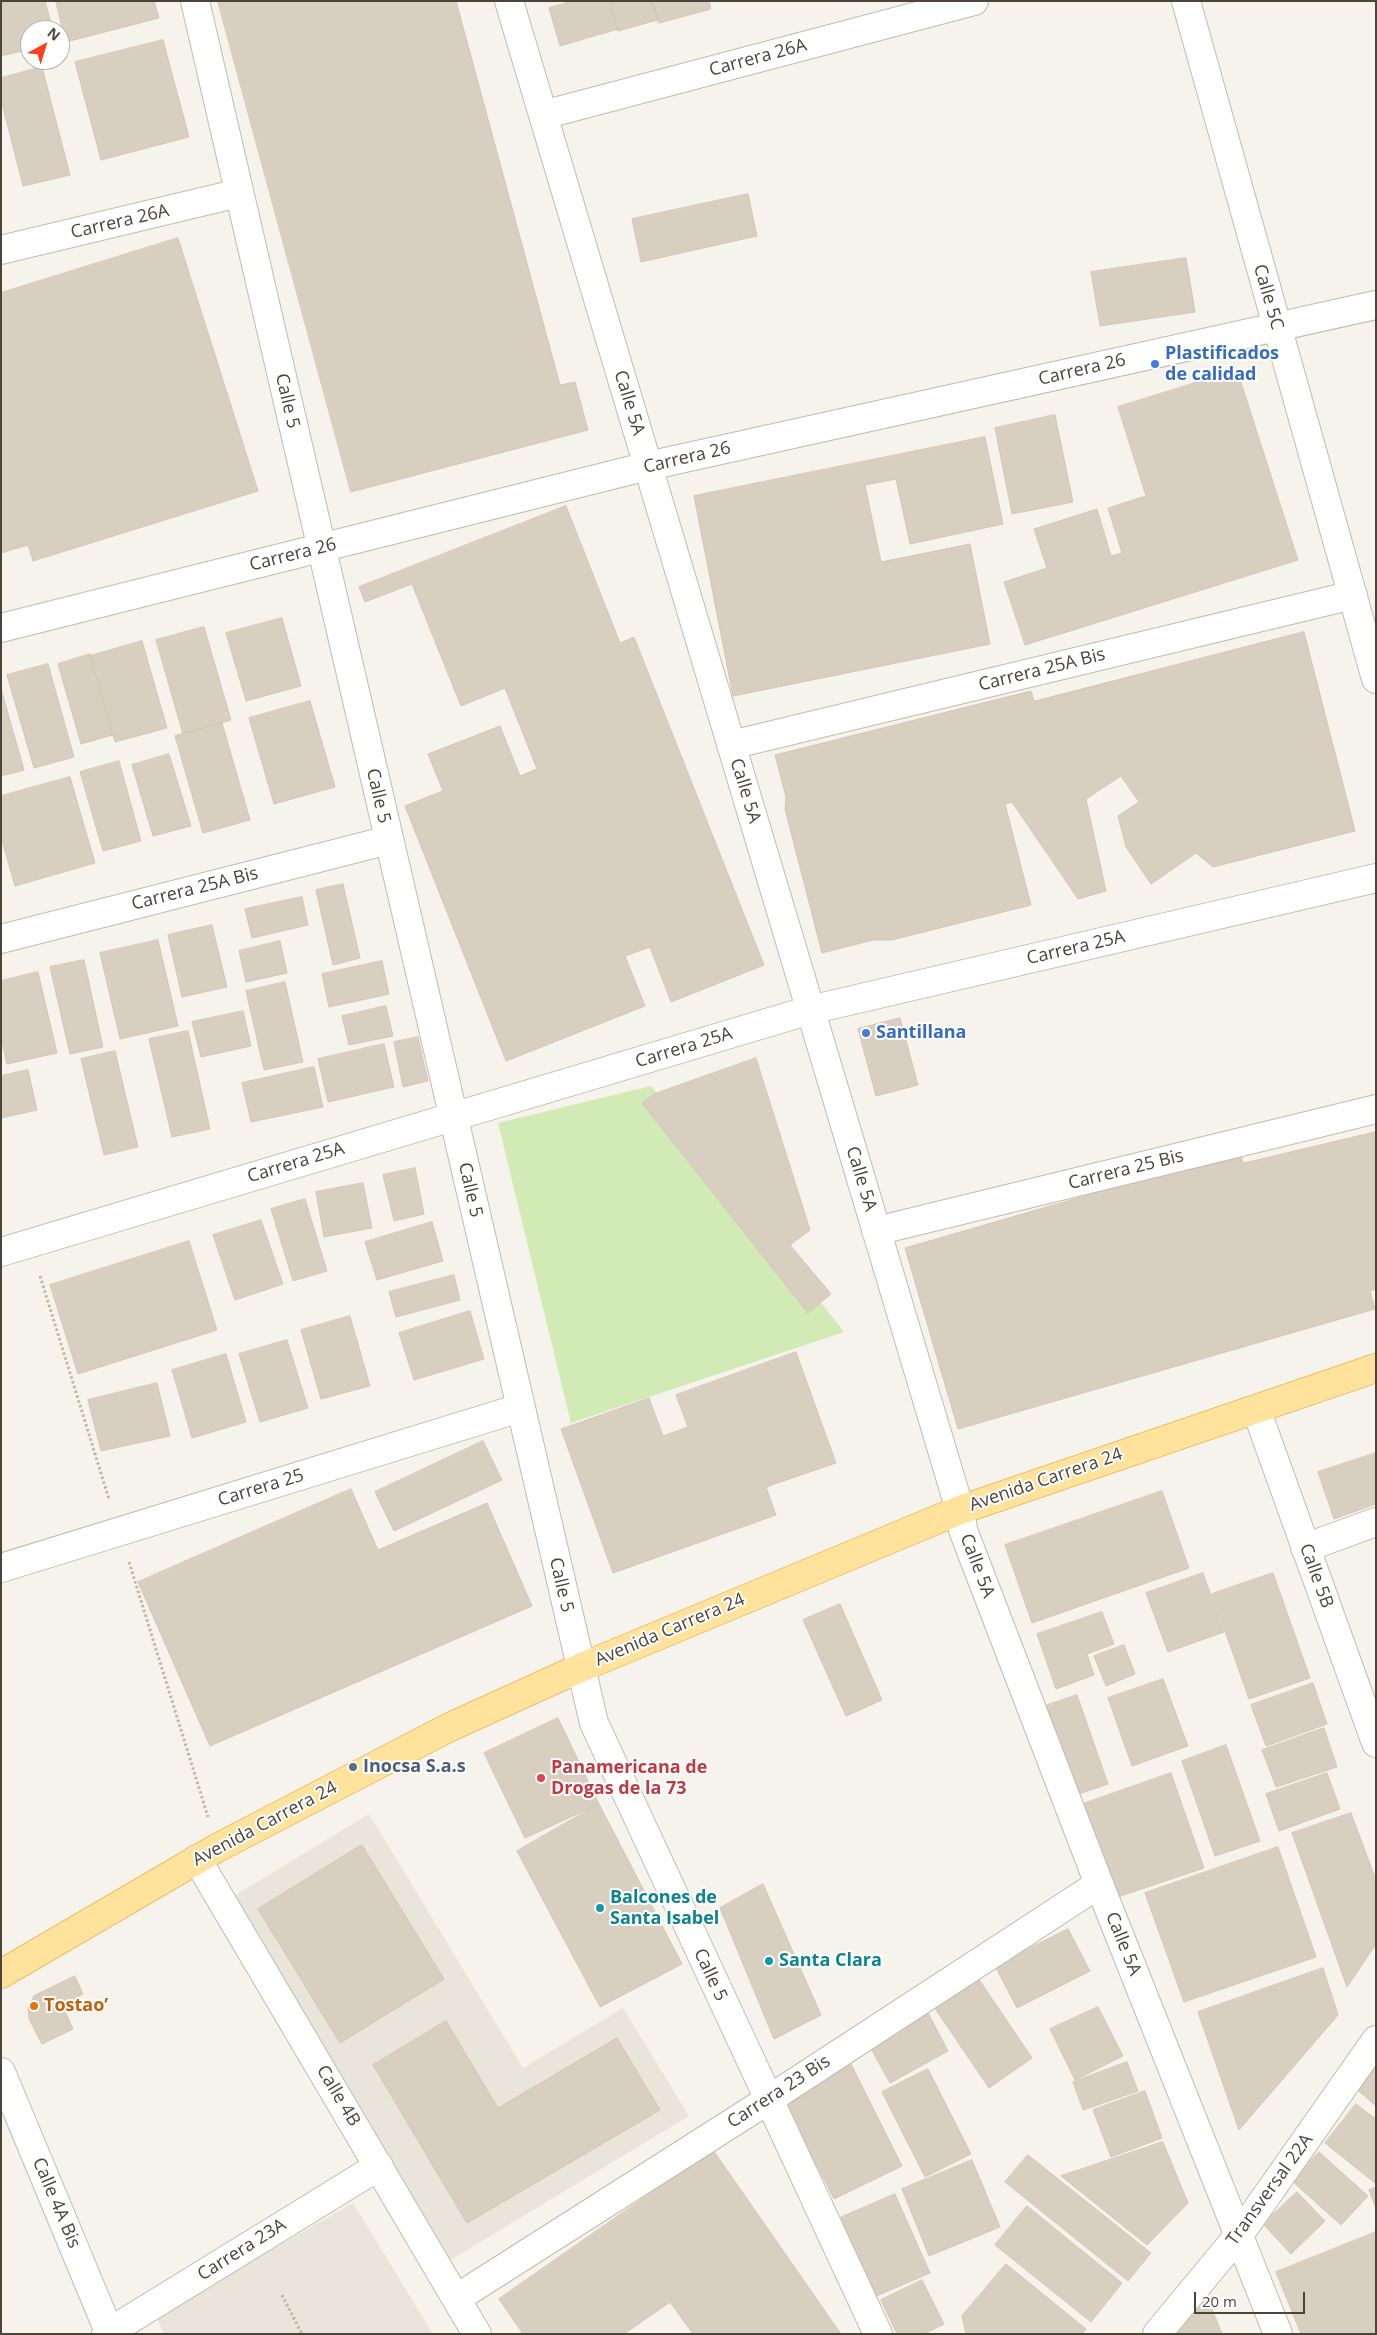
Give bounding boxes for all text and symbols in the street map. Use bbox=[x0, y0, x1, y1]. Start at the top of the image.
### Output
north arrow bbox=[20, 20, 70, 70]
text: N bbox=[44, 23, 65, 45]
street label: Carrera 26A bbox=[707, 35, 809, 81]
street label: Carrera 26A bbox=[69, 200, 171, 244]
street label: Calle 5C bbox=[1248, 262, 1288, 332]
place label: Plastificados de calidad bbox=[1165, 343, 1279, 386]
street label: Carrera 26 bbox=[1036, 349, 1128, 391]
marker: Plastificados de calidad bbox=[1149, 358, 1161, 370]
street label: Calle 5A bbox=[609, 368, 649, 438]
street label: Calle 5 bbox=[270, 372, 304, 430]
street label: Carrera 26 bbox=[641, 437, 733, 479]
street label: Carrera 26 bbox=[247, 534, 339, 576]
street label: Carrera 25A Bis bbox=[977, 644, 1107, 696]
street label: Calle 5A bbox=[725, 756, 765, 826]
street label: Calle 5 bbox=[361, 767, 395, 825]
street label: Carrera 25A Bis bbox=[130, 863, 260, 915]
street label: Carrera 25A bbox=[1025, 926, 1127, 970]
place label: Santillana bbox=[876, 1022, 966, 1044]
street label: Carrera 25A bbox=[633, 1023, 735, 1073]
marker: Santillana bbox=[860, 1027, 872, 1039]
street label: Carrera 25A bbox=[245, 1138, 347, 1188]
street label: Calle 5A bbox=[841, 1144, 881, 1214]
street label: Carrera 25 Bis bbox=[1066, 1145, 1186, 1195]
street label: Calle 5 bbox=[453, 1161, 487, 1219]
street label: Avenida Carrera 24 bbox=[967, 1444, 1125, 1516]
street label: Carrera 25 bbox=[215, 1465, 307, 1511]
street label: Calle 5A bbox=[955, 1531, 999, 1601]
street label: Calle 5B bbox=[1294, 1541, 1338, 1611]
street label: Calle 5 bbox=[544, 1556, 578, 1614]
street label: Avenida Carrera 24 bbox=[592, 1589, 748, 1671]
place label: Inocsa S.a.s bbox=[363, 1756, 466, 1778]
place label: Panamericana de Drogas de la 73 bbox=[551, 1757, 707, 1800]
marker: Inocsa S.a.s bbox=[347, 1761, 359, 1773]
marker: Panamericana de Drogas de la 73 bbox=[535, 1772, 547, 1784]
street label: Avenida Carrera 24 bbox=[189, 1777, 341, 1871]
place label: Balcones de Santa Isabel bbox=[610, 1887, 719, 1930]
marker: Balcones de Santa Isabel bbox=[594, 1902, 606, 1914]
street label: Calle 5A bbox=[1100, 1909, 1146, 1979]
street label: Calle 5 bbox=[688, 1945, 732, 2005]
place label: Santa Clara bbox=[779, 1950, 882, 1972]
marker: Santa Clara bbox=[763, 1955, 775, 1967]
place label: Tostao’ bbox=[44, 1995, 108, 2017]
marker: Tostao’ bbox=[28, 2000, 40, 2012]
street label: Carrera 23 Bis bbox=[724, 2051, 834, 2133]
street label: Calle 4B bbox=[311, 2062, 365, 2130]
street label: Transversal 22A bbox=[1222, 2130, 1318, 2250]
street label: Calle 4A Bis bbox=[27, 2154, 85, 2252]
street label: Carrera 23A bbox=[194, 2214, 290, 2286]
scale bar bbox=[1197, 2282, 1308, 2314]
text: 20 m bbox=[1202, 2291, 1237, 2311]

